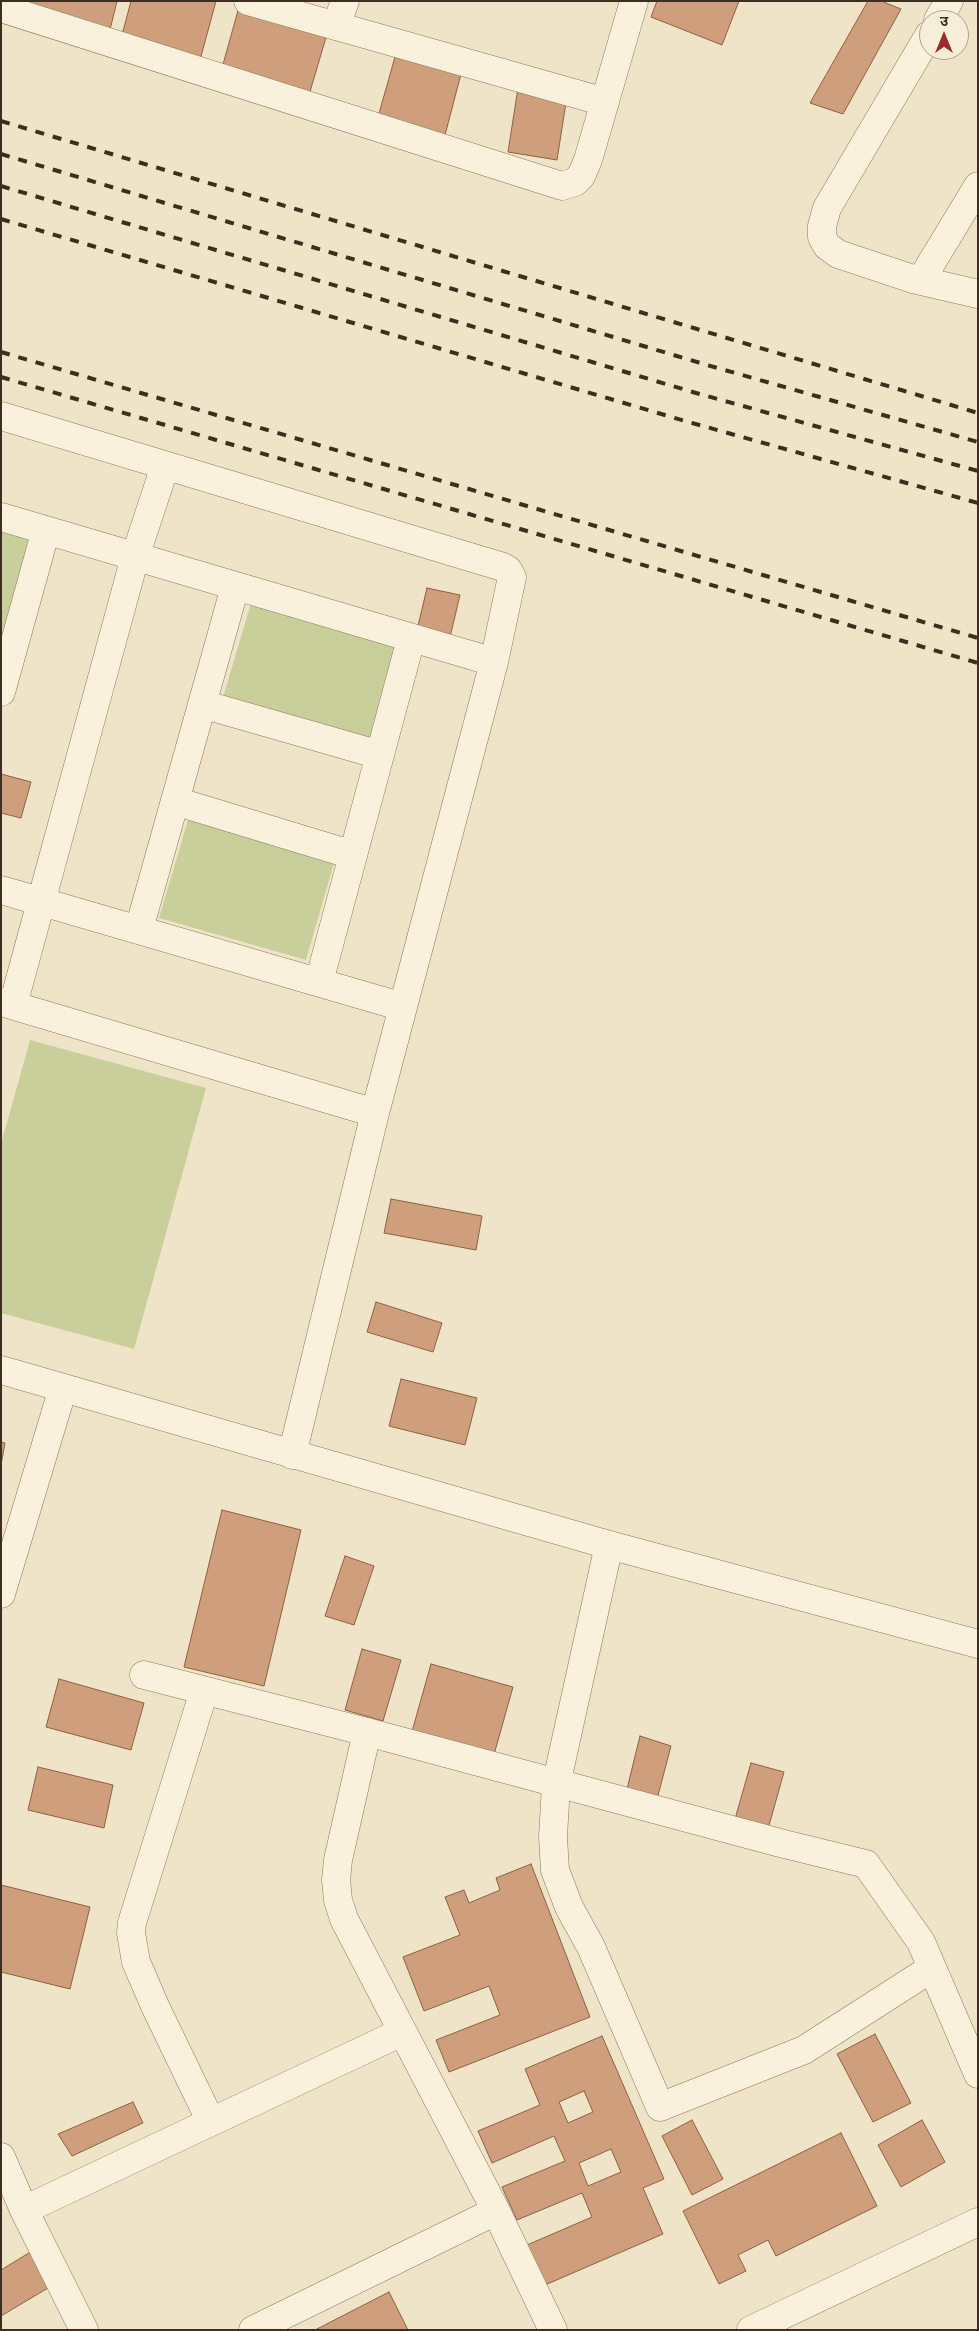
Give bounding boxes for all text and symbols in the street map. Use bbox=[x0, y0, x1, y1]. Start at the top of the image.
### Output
north arrow bbox=[919, 10, 969, 60]
text: उ bbox=[940, 12, 948, 30]

